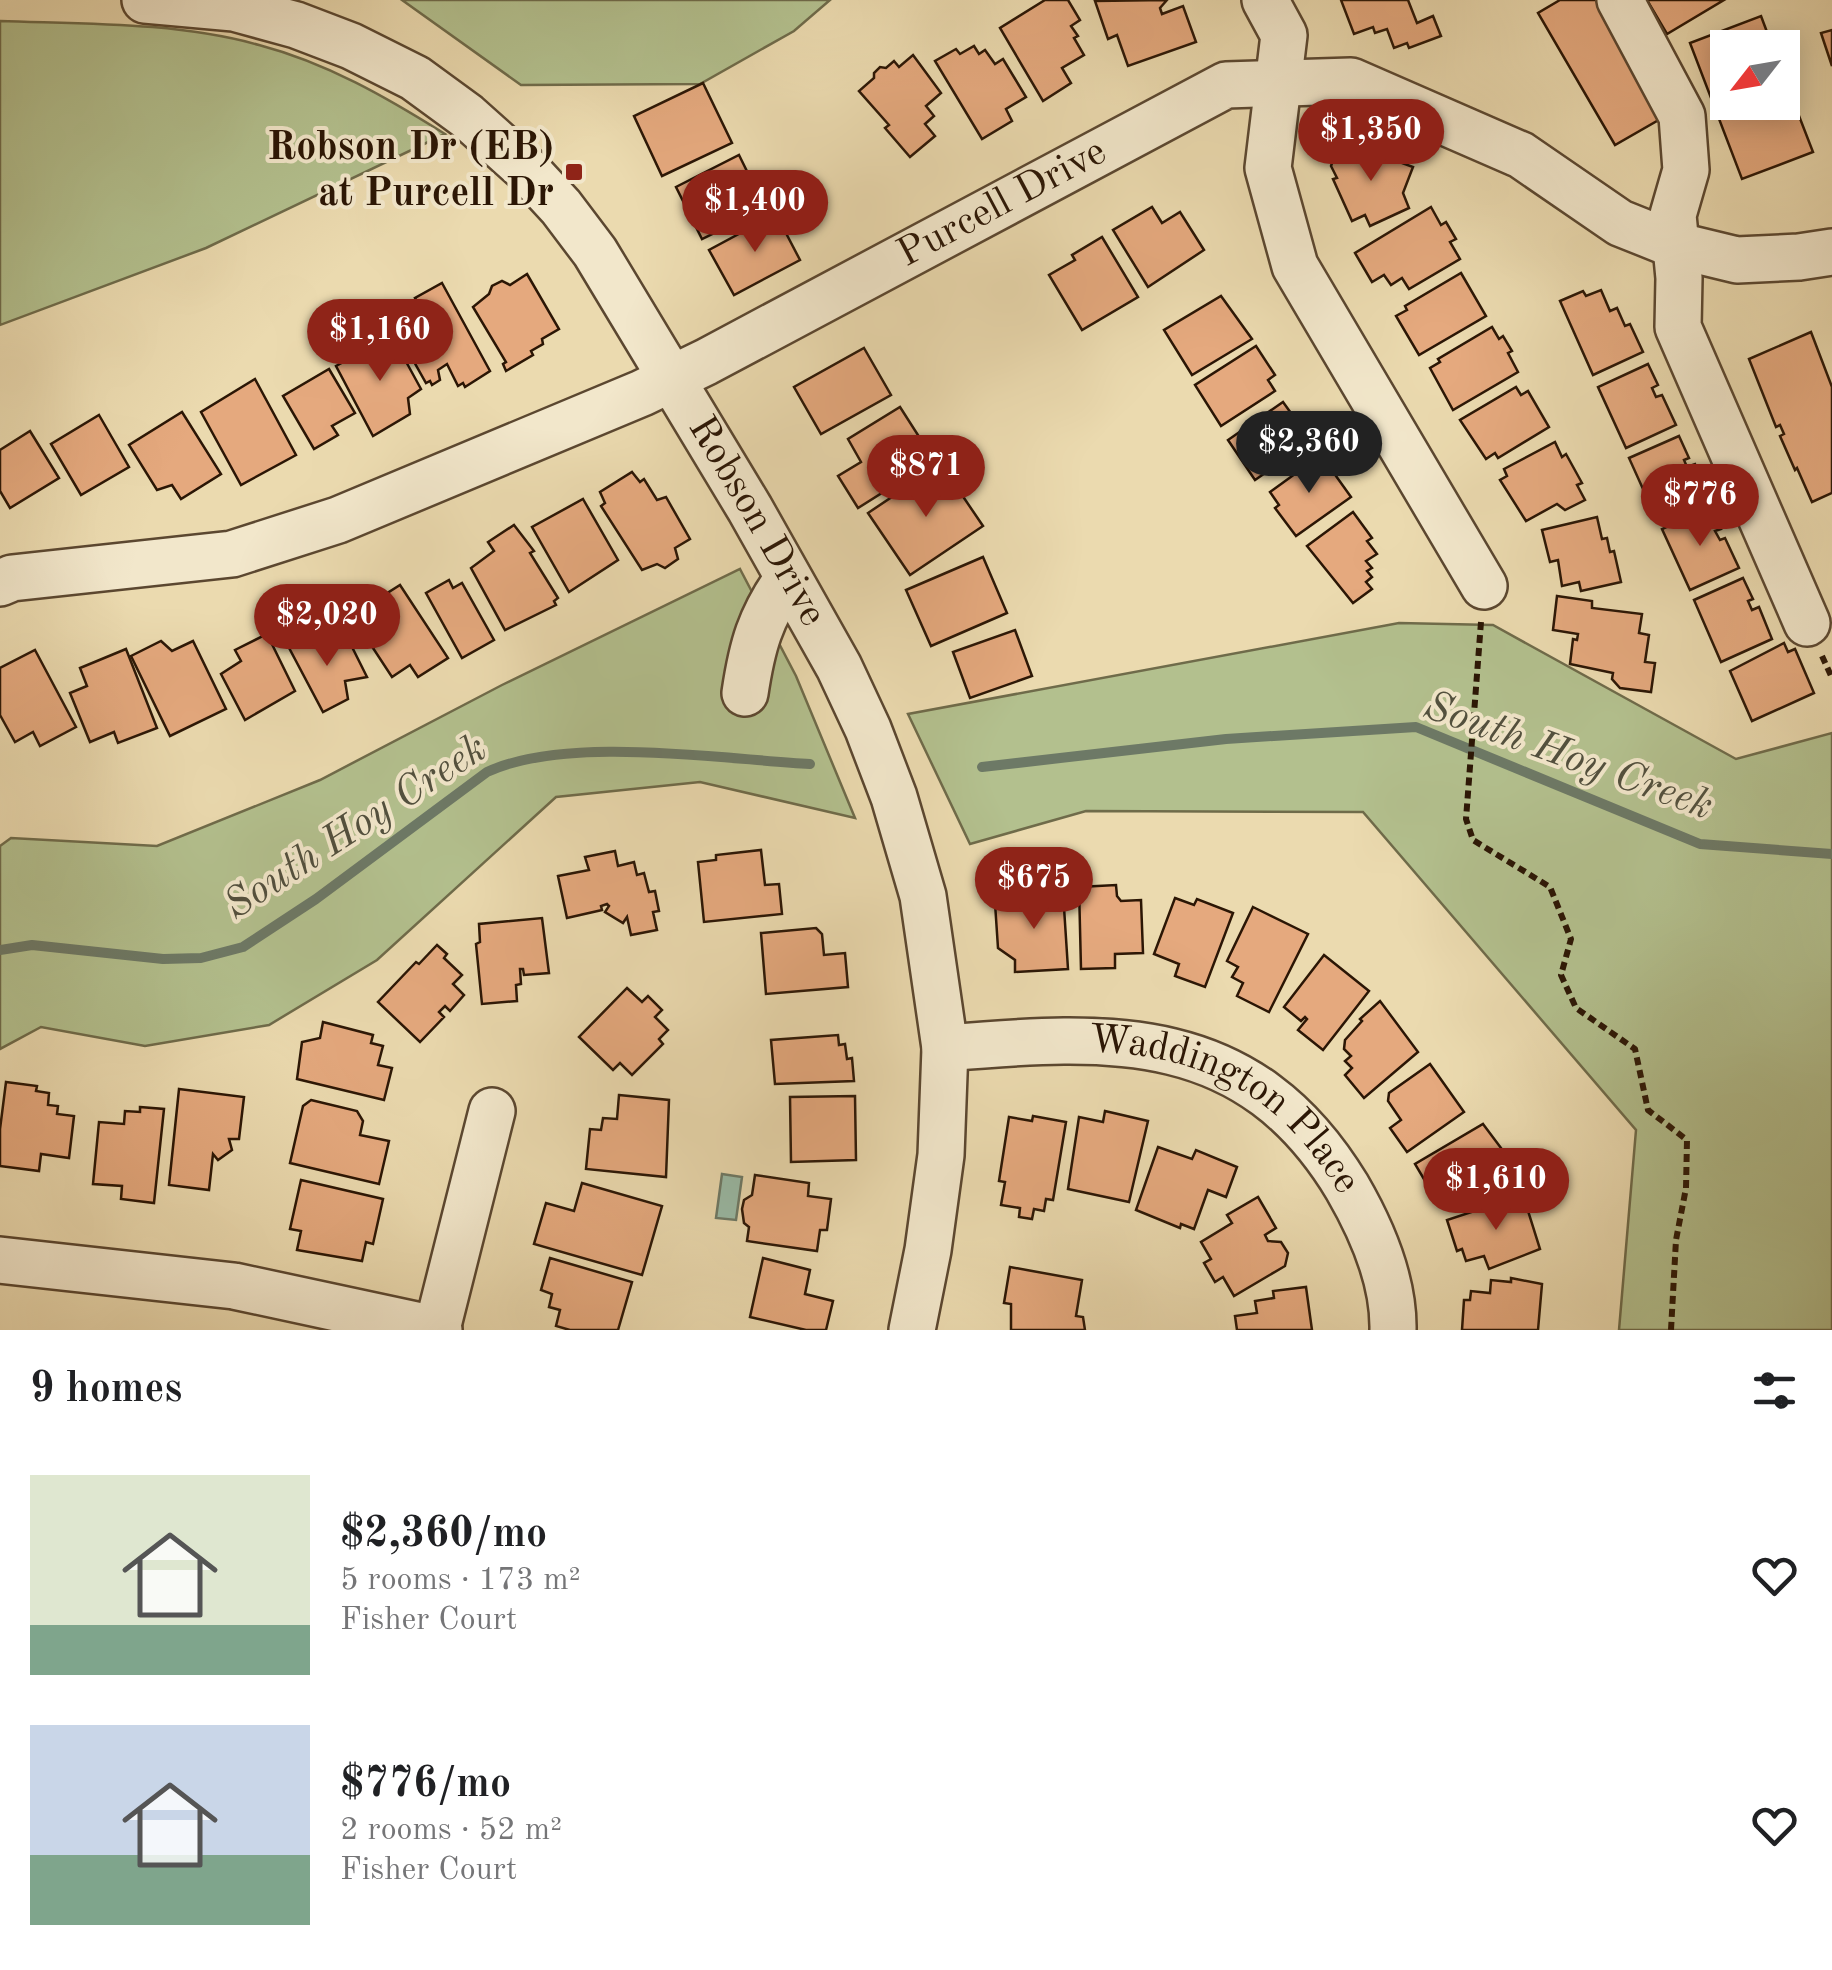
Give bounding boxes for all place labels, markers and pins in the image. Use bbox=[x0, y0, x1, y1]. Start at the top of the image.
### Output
pin: $1,350 bbox=[1290, 99, 1452, 184]
place label: Robson Dr (EB) at Purcell Dr bbox=[267, 128, 554, 215]
marker: Robson Dr (EB) at Purcell Dr bbox=[563, 161, 585, 183]
pin: $1,400 bbox=[674, 170, 836, 255]
pin: $1,160 bbox=[299, 299, 461, 384]
pin: $2,360 bbox=[1228, 411, 1390, 496]
pin: $871 bbox=[867, 435, 985, 520]
pin: $776 bbox=[1641, 464, 1759, 549]
pin: $2,020 bbox=[246, 584, 408, 669]
pin: $675 bbox=[975, 847, 1093, 932]
pin: $1,610 bbox=[1415, 1148, 1577, 1233]

